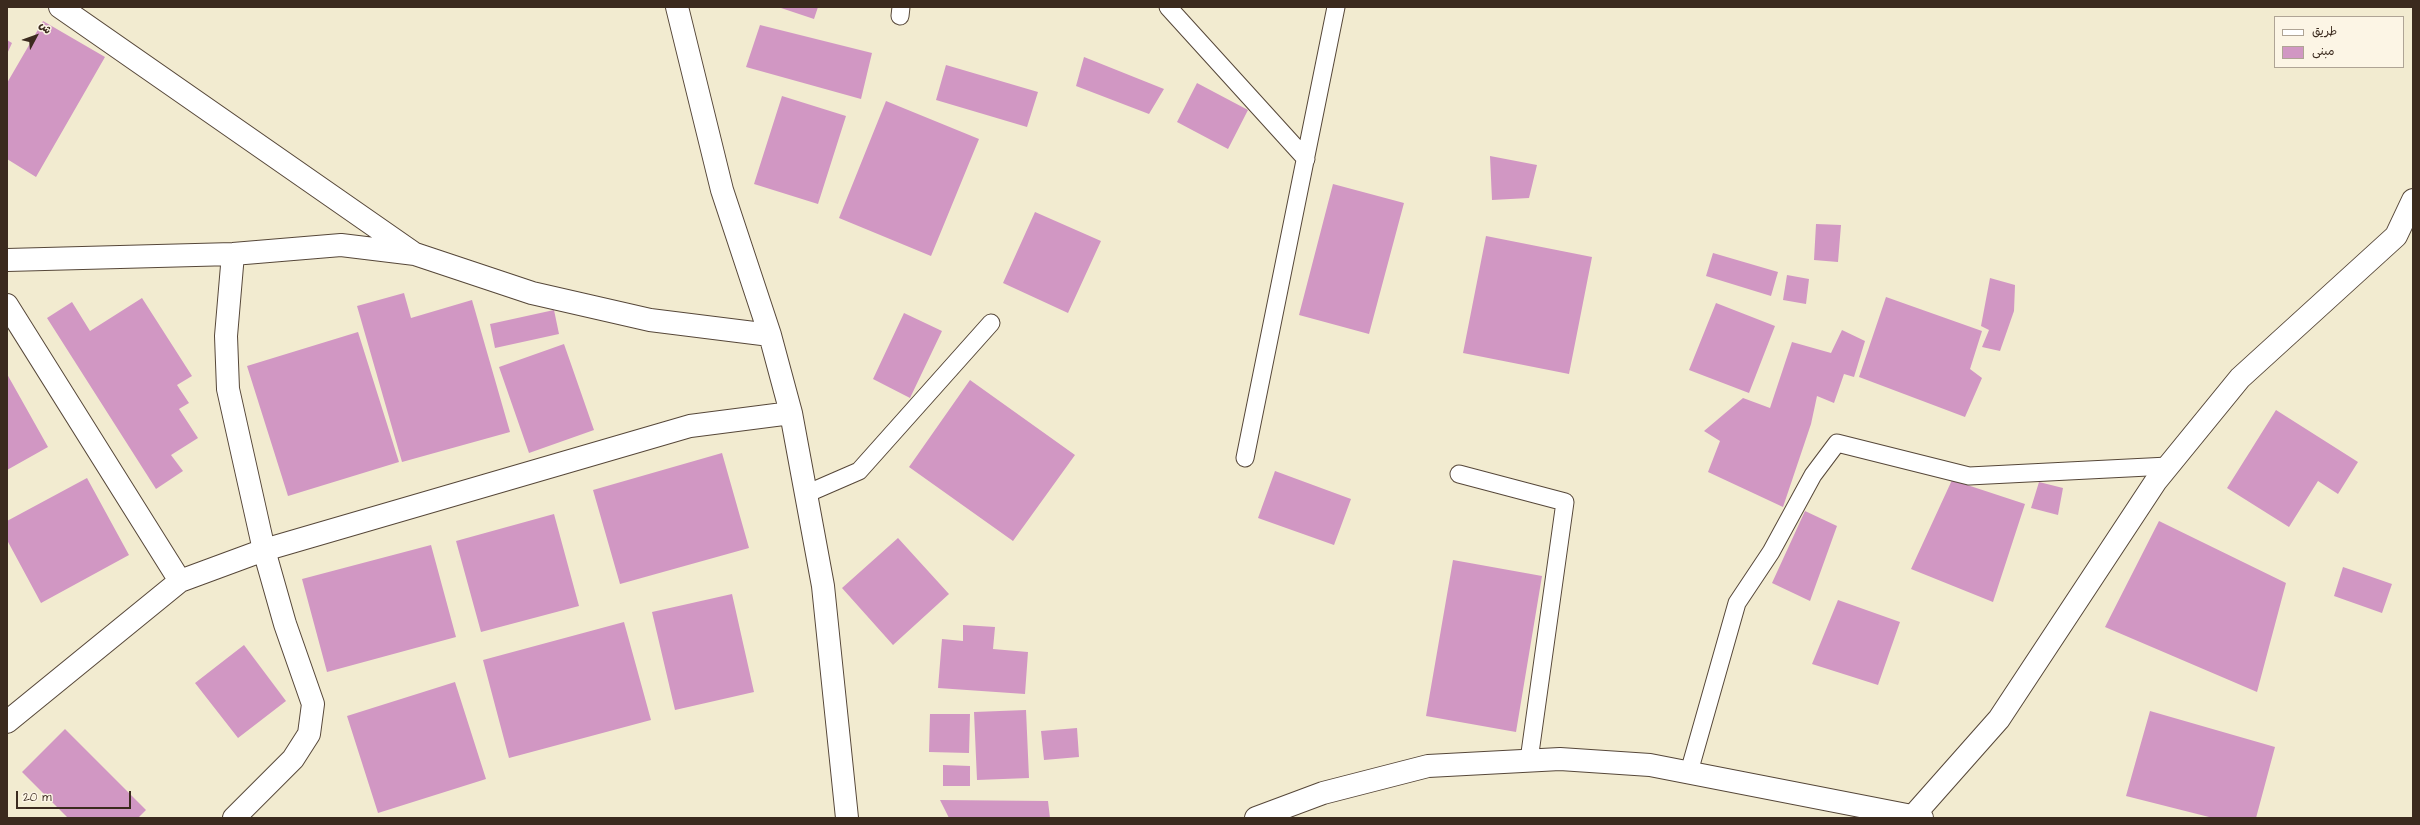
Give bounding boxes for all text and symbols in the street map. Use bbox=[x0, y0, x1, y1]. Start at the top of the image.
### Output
north arrow bbox=[16, 16, 56, 56]
legend bbox=[2274, 16, 2404, 68]
text: ش bbox=[36, 18, 55, 37]
text: طريق bbox=[2312, 23, 2337, 40]
text: مبنى bbox=[2312, 43, 2335, 60]
scale bar bbox=[18, 783, 133, 809]
text: 20 m bbox=[23, 789, 52, 806]

